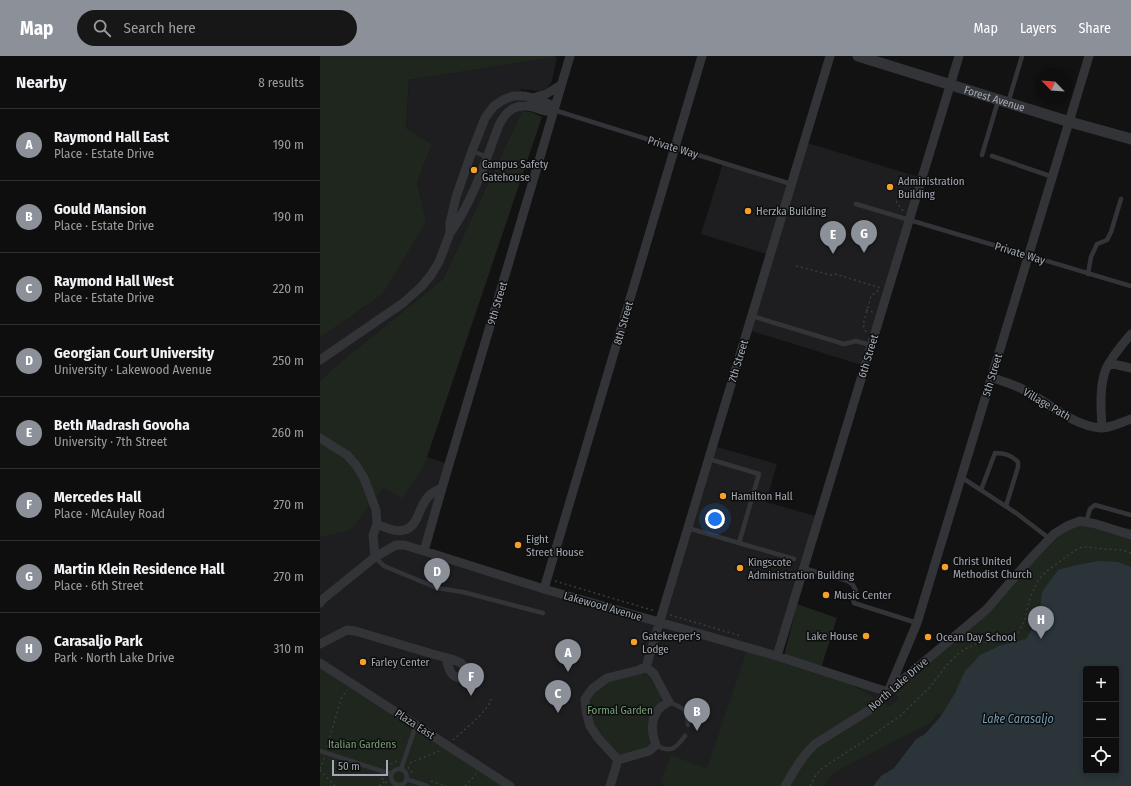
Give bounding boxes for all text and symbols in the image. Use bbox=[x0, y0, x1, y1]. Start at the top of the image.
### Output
search box bbox=[77, 10, 357, 46]
text: Map bbox=[20, 17, 53, 40]
icon: search bbox=[91, 17, 113, 39]
text: Search here bbox=[123, 19, 196, 37]
text: Map bbox=[974, 20, 998, 37]
text: Layers bbox=[1020, 20, 1056, 37]
text: Share bbox=[1078, 20, 1111, 37]
north arrow bbox=[1035, 68, 1071, 104]
text: Nearby bbox=[16, 72, 67, 93]
text: 8 results bbox=[258, 75, 304, 90]
street label: Forest Avenue bbox=[962, 83, 1027, 115]
text: Raymond Hall East bbox=[54, 128, 169, 146]
street label: Private Way bbox=[646, 134, 700, 161]
text: A bbox=[25, 137, 33, 152]
text: 190 m bbox=[273, 137, 304, 152]
text: Place · Estate Drive bbox=[54, 146, 154, 161]
place label: Campus Safety Gatehouse bbox=[482, 158, 548, 184]
marker: Campus Safety Gatehouse bbox=[469, 165, 479, 175]
place label: Administration Building bbox=[898, 175, 965, 201]
marker: Administration Building bbox=[885, 182, 895, 192]
text: Gould Mansion bbox=[54, 200, 146, 218]
place label: Herzka Building bbox=[756, 205, 827, 218]
marker: Herzka Building bbox=[743, 206, 753, 216]
text: B bbox=[25, 209, 33, 224]
text: 190 m bbox=[273, 209, 304, 224]
text: Place · Estate Drive bbox=[54, 218, 154, 233]
pin: G bbox=[851, 220, 877, 253]
pin: E bbox=[820, 221, 846, 254]
street label: Private Way bbox=[993, 240, 1047, 267]
text: Raymond Hall West bbox=[54, 272, 174, 290]
street label: 9th Street bbox=[485, 280, 510, 326]
text: C bbox=[26, 281, 32, 296]
text: 220 m bbox=[273, 281, 304, 296]
text: Place · Estate Drive bbox=[54, 290, 154, 305]
street label: 8th Street bbox=[611, 300, 636, 346]
street label: 6th Street bbox=[856, 333, 881, 379]
street label: 7th Street bbox=[726, 338, 751, 384]
text: Georgian Court University bbox=[54, 344, 214, 362]
street label: 5th Street bbox=[980, 352, 1005, 398]
text: D bbox=[25, 353, 33, 368]
text: 250 m bbox=[272, 353, 304, 368]
text: University · Lakewood Avenue bbox=[54, 362, 212, 377]
street label: Village Path bbox=[1021, 386, 1073, 423]
text: Beth Madrash Govoha bbox=[54, 416, 190, 434]
text: E bbox=[26, 425, 32, 440]
text: 260 m bbox=[272, 425, 304, 440]
text: University · 7th Street bbox=[54, 434, 167, 449]
text: Mercedes Hall bbox=[54, 488, 141, 506]
place label: Hamilton Hall bbox=[731, 490, 793, 503]
marker: Hamilton Hall bbox=[718, 491, 728, 501]
text: F bbox=[26, 497, 32, 512]
text: 270 m bbox=[273, 497, 304, 512]
text: Place · McAuley Road bbox=[54, 506, 165, 521]
your location bbox=[705, 509, 725, 529]
place label: Eight Street House bbox=[526, 533, 584, 559]
marker: Eight Street House bbox=[513, 540, 523, 550]
place label: Christ United Methodist Church bbox=[953, 555, 1032, 581]
place label: Kingscote Administration Building bbox=[748, 556, 855, 582]
pin: D bbox=[424, 558, 450, 591]
text: Martin Klein Residence Hall bbox=[54, 560, 225, 578]
marker: Christ United Methodist Church bbox=[940, 562, 950, 572]
marker: Kingscote Administration Building bbox=[735, 563, 745, 573]
text: G bbox=[25, 569, 33, 584]
text: 270 m bbox=[273, 569, 304, 584]
text: Place · 6th Street bbox=[54, 578, 144, 593]
street label: Lakewood Avenue bbox=[562, 589, 644, 624]
place label: Music Center bbox=[834, 589, 892, 602]
marker: Music Center bbox=[821, 590, 831, 600]
pin: H bbox=[1028, 606, 1054, 639]
place label: Gatekeeper's Lodge bbox=[642, 630, 701, 656]
place label: Lake House bbox=[806, 630, 858, 643]
marker: Lake House bbox=[861, 631, 871, 641]
place label: Ocean Day School bbox=[936, 631, 1016, 644]
text: Carasaljo Park bbox=[54, 632, 143, 650]
marker: Ocean Day School bbox=[923, 632, 933, 642]
marker: Gatekeeper's Lodge bbox=[629, 637, 639, 647]
pin: A bbox=[555, 639, 581, 672]
text: H bbox=[25, 641, 33, 656]
text: 310 m bbox=[274, 641, 304, 656]
text: Park · North Lake Drive bbox=[54, 650, 174, 665]
street label: North Lake Drive bbox=[866, 655, 931, 714]
place label: Farley Center bbox=[371, 656, 430, 669]
marker: Farley Center bbox=[358, 657, 368, 667]
pin: F bbox=[458, 663, 484, 696]
map controls bbox=[1083, 666, 1119, 774]
button: + bbox=[1083, 666, 1119, 702]
pin: C bbox=[545, 680, 571, 713]
pin: B bbox=[684, 698, 710, 731]
button: − bbox=[1083, 702, 1119, 738]
park label: Formal Garden bbox=[587, 704, 653, 717]
street label: Plaza East bbox=[392, 707, 437, 742]
water label: Lake Carasaljo bbox=[982, 712, 1054, 726]
park label: Italian Gardens bbox=[328, 738, 396, 751]
button: locate bbox=[1083, 738, 1119, 774]
scale bar bbox=[332, 758, 388, 777]
text: 50 m bbox=[338, 760, 360, 773]

